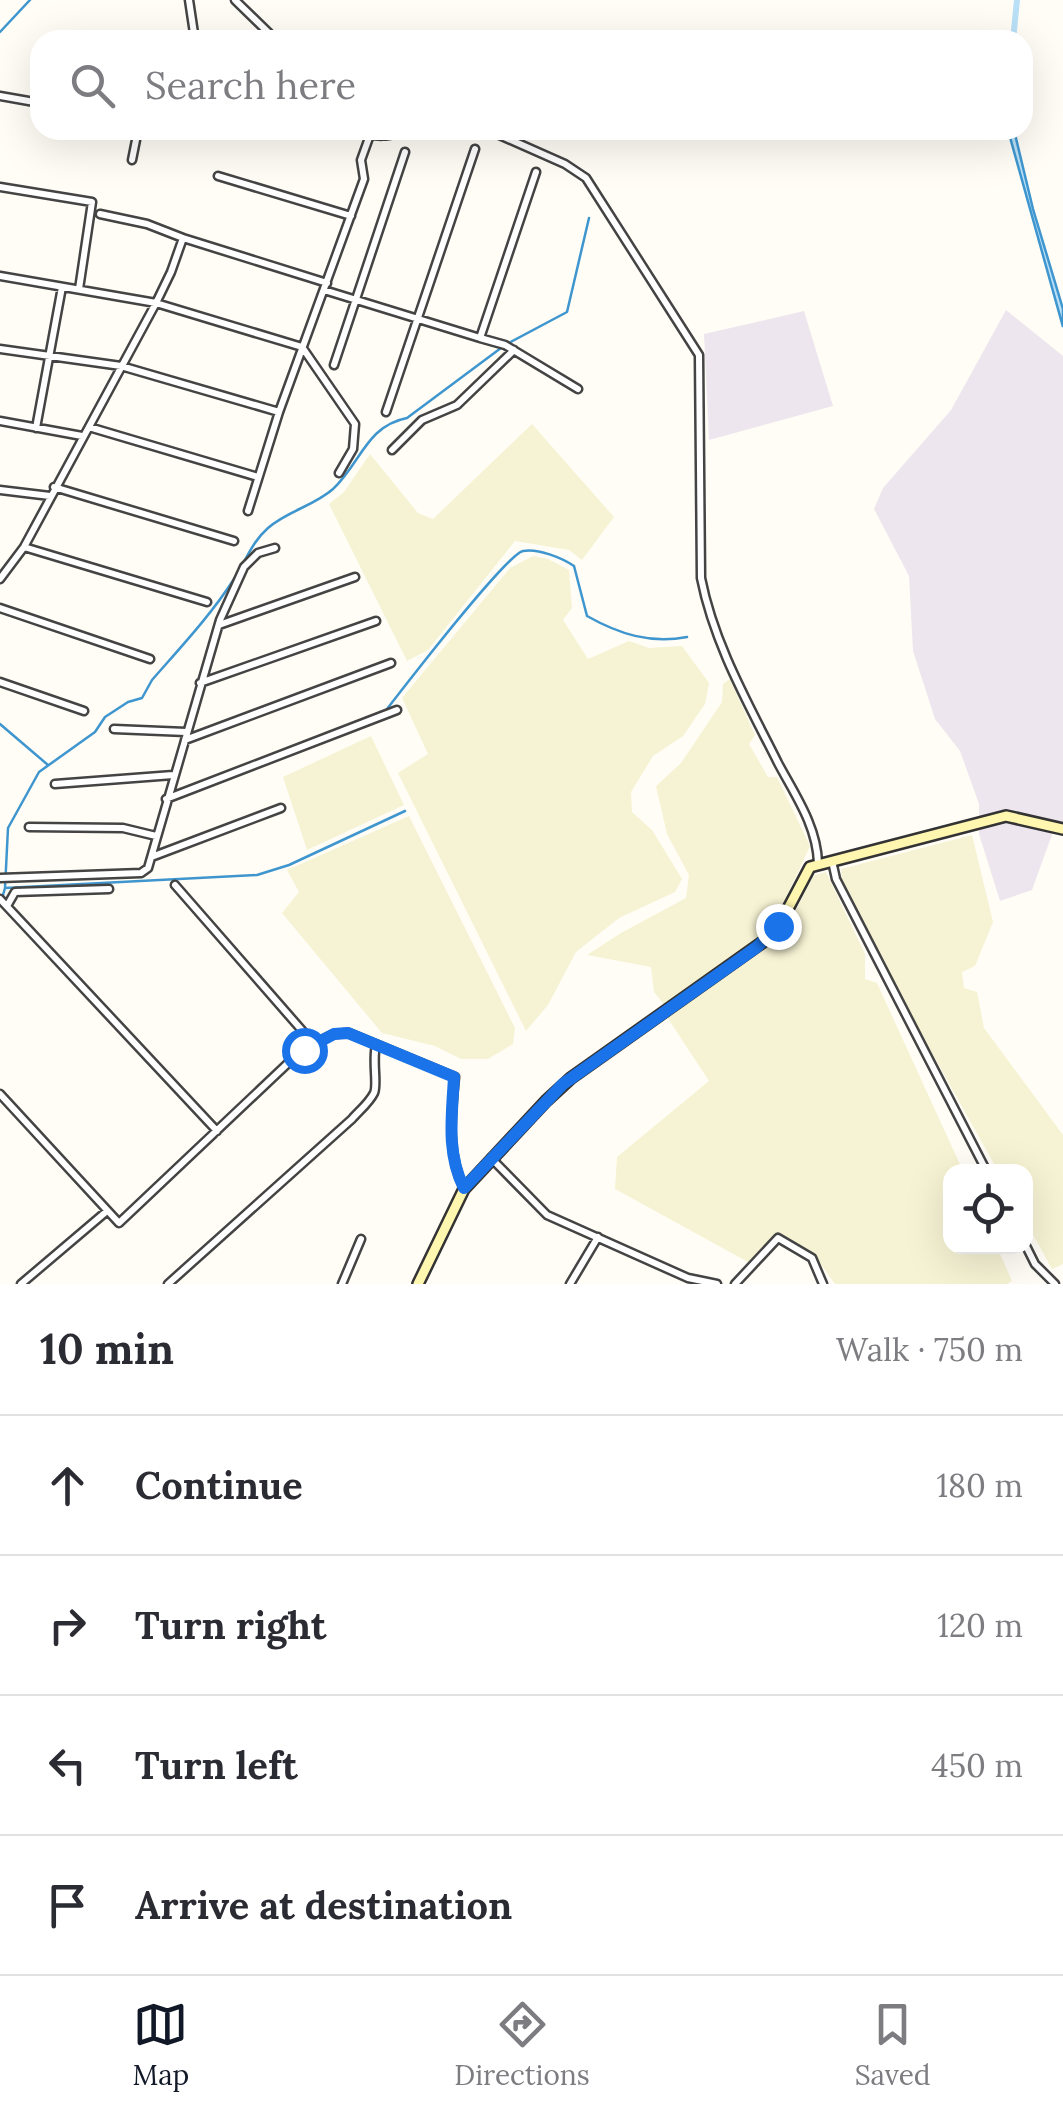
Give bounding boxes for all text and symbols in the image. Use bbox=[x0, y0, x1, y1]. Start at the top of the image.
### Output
search box bbox=[30, 30, 1033, 140]
icon: search bbox=[65, 58, 120, 113]
text: Search here bbox=[145, 61, 356, 109]
route end bbox=[756, 904, 802, 950]
route start bbox=[282, 1028, 328, 1074]
map controls bbox=[943, 1164, 1033, 1254]
button: locate bbox=[943, 1164, 1033, 1254]
text: 10 min bbox=[40, 1322, 174, 1376]
text: Walk · 750 m bbox=[836, 1329, 1023, 1370]
icon: ahead bbox=[40, 1458, 95, 1513]
text: Continue bbox=[135, 1461, 303, 1509]
text: 180 m bbox=[936, 1465, 1023, 1506]
icon: right bbox=[40, 1598, 95, 1653]
text: Turn right bbox=[135, 1601, 326, 1649]
text: 120 m bbox=[937, 1605, 1023, 1646]
icon: left bbox=[40, 1738, 95, 1793]
text: Turn left bbox=[135, 1741, 298, 1789]
text: 450 m bbox=[931, 1745, 1023, 1786]
icon: arrive bbox=[40, 1878, 95, 1933]
text: Arrive at destination bbox=[135, 1881, 512, 1929]
tab: Map bbox=[132, 1997, 189, 2093]
tab: Directions bbox=[454, 1997, 590, 2093]
tab: Saved bbox=[855, 1997, 931, 2093]

